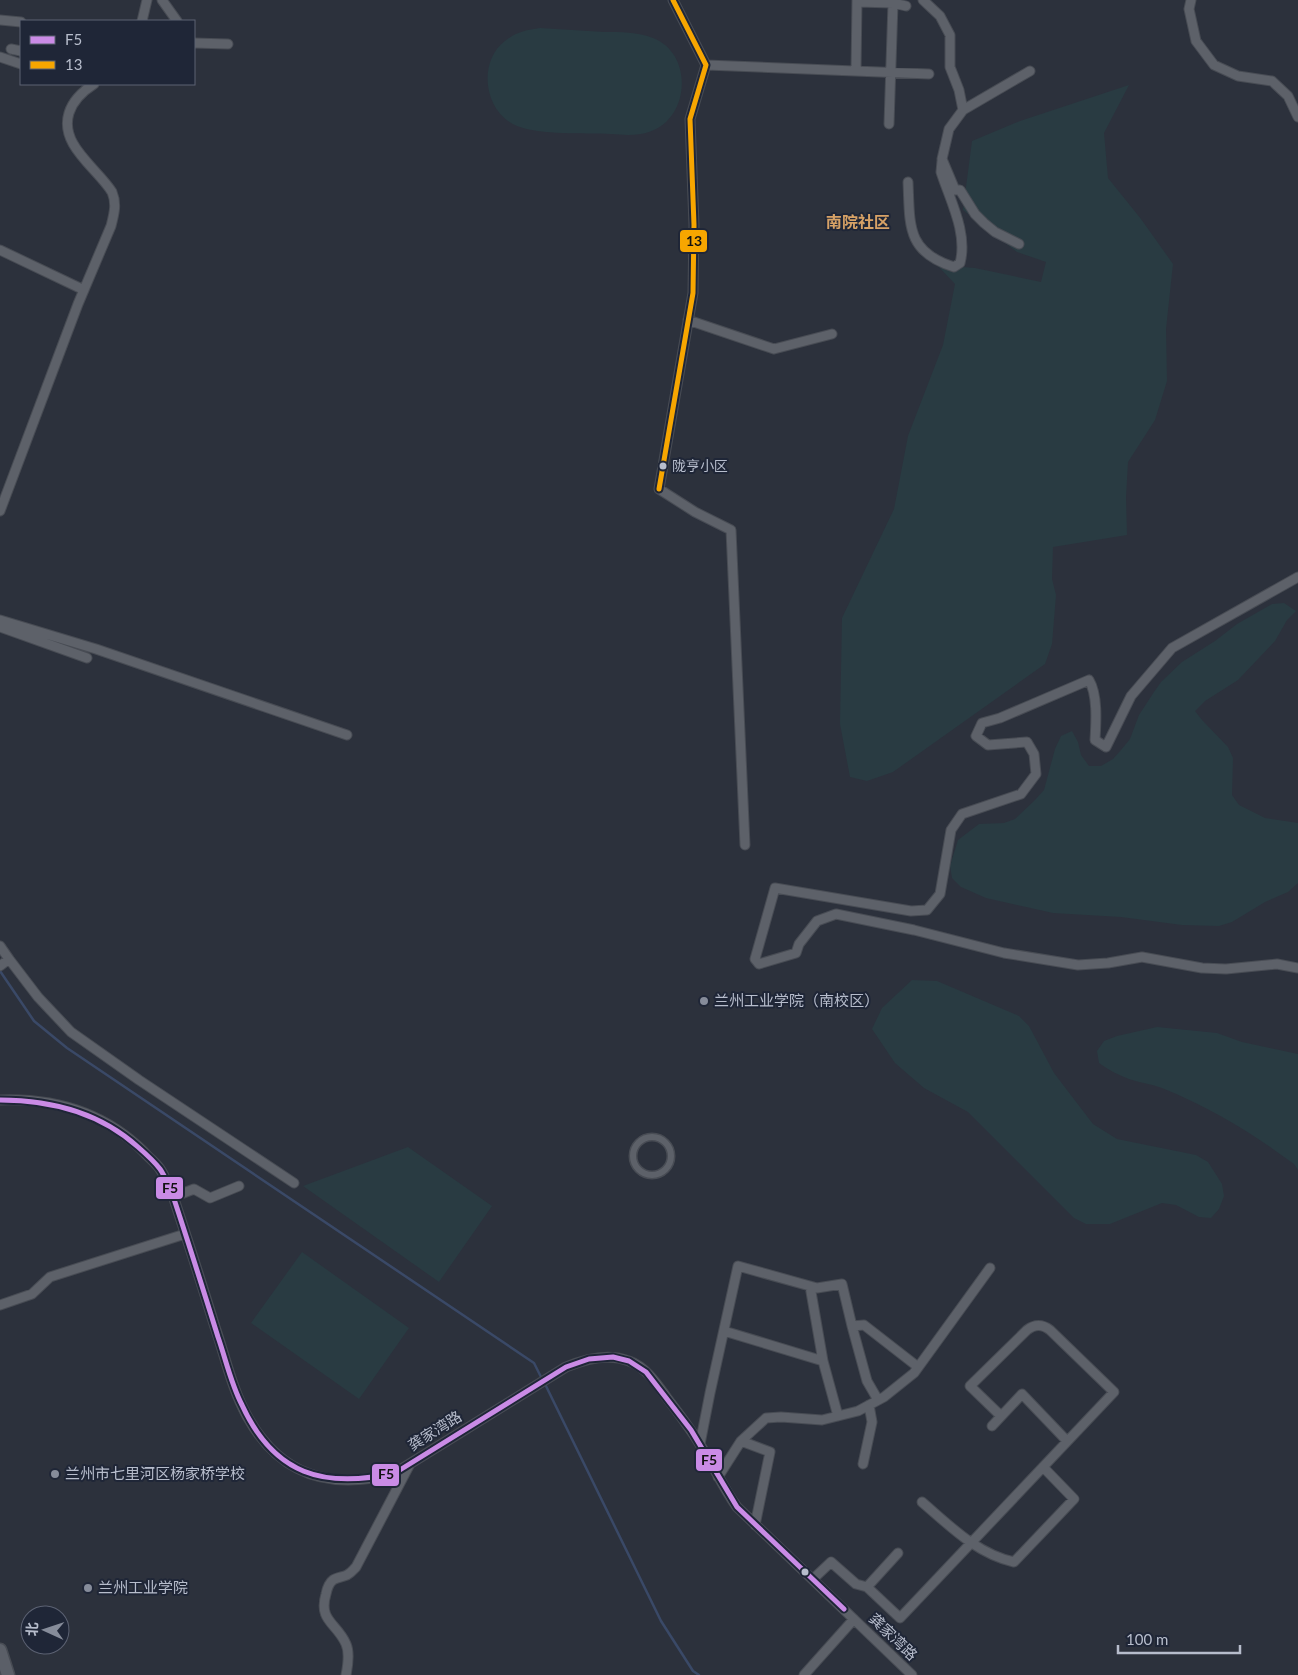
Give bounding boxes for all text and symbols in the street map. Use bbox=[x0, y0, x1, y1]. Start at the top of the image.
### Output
legend bbox=[20, 20, 195, 85]
text: F5 bbox=[65, 30, 82, 48]
text: 13 bbox=[65, 55, 82, 73]
district label: 南院社区 bbox=[826, 212, 890, 231]
line badge: 13 bbox=[679, 229, 708, 253]
text: 13 bbox=[686, 232, 702, 249]
place label: 陇亨小区 bbox=[672, 457, 728, 474]
marker: 陇亨小区 bbox=[658, 461, 668, 471]
place label: 兰州工业学院（南校区） bbox=[714, 991, 879, 1009]
marker: 兰州工业学院（南校区） bbox=[698, 995, 710, 1007]
line badge: F5 bbox=[155, 1176, 184, 1200]
text: F5 bbox=[162, 1179, 178, 1196]
street label: 龚家湾路 bbox=[404, 1407, 465, 1454]
line badge: F5 bbox=[695, 1448, 723, 1472]
text: F5 bbox=[701, 1451, 717, 1468]
line badge: F5 bbox=[371, 1463, 400, 1487]
place label: 兰州市七里河区杨家桥学校 bbox=[65, 1464, 245, 1482]
text: F5 bbox=[378, 1465, 394, 1482]
marker: 兰州市七里河区杨家桥学校 bbox=[49, 1468, 61, 1480]
unlabelled marker bbox=[800, 1567, 810, 1577]
place label: 兰州工业学院 bbox=[98, 1578, 188, 1596]
marker: 兰州工业学院 bbox=[82, 1582, 94, 1594]
north arrow bbox=[20, 1605, 70, 1655]
street label: 龚家湾路 bbox=[866, 1609, 922, 1664]
text: 北 bbox=[23, 1622, 40, 1637]
scale bar bbox=[1118, 1622, 1240, 1654]
text: 100 m bbox=[1126, 1630, 1168, 1648]

